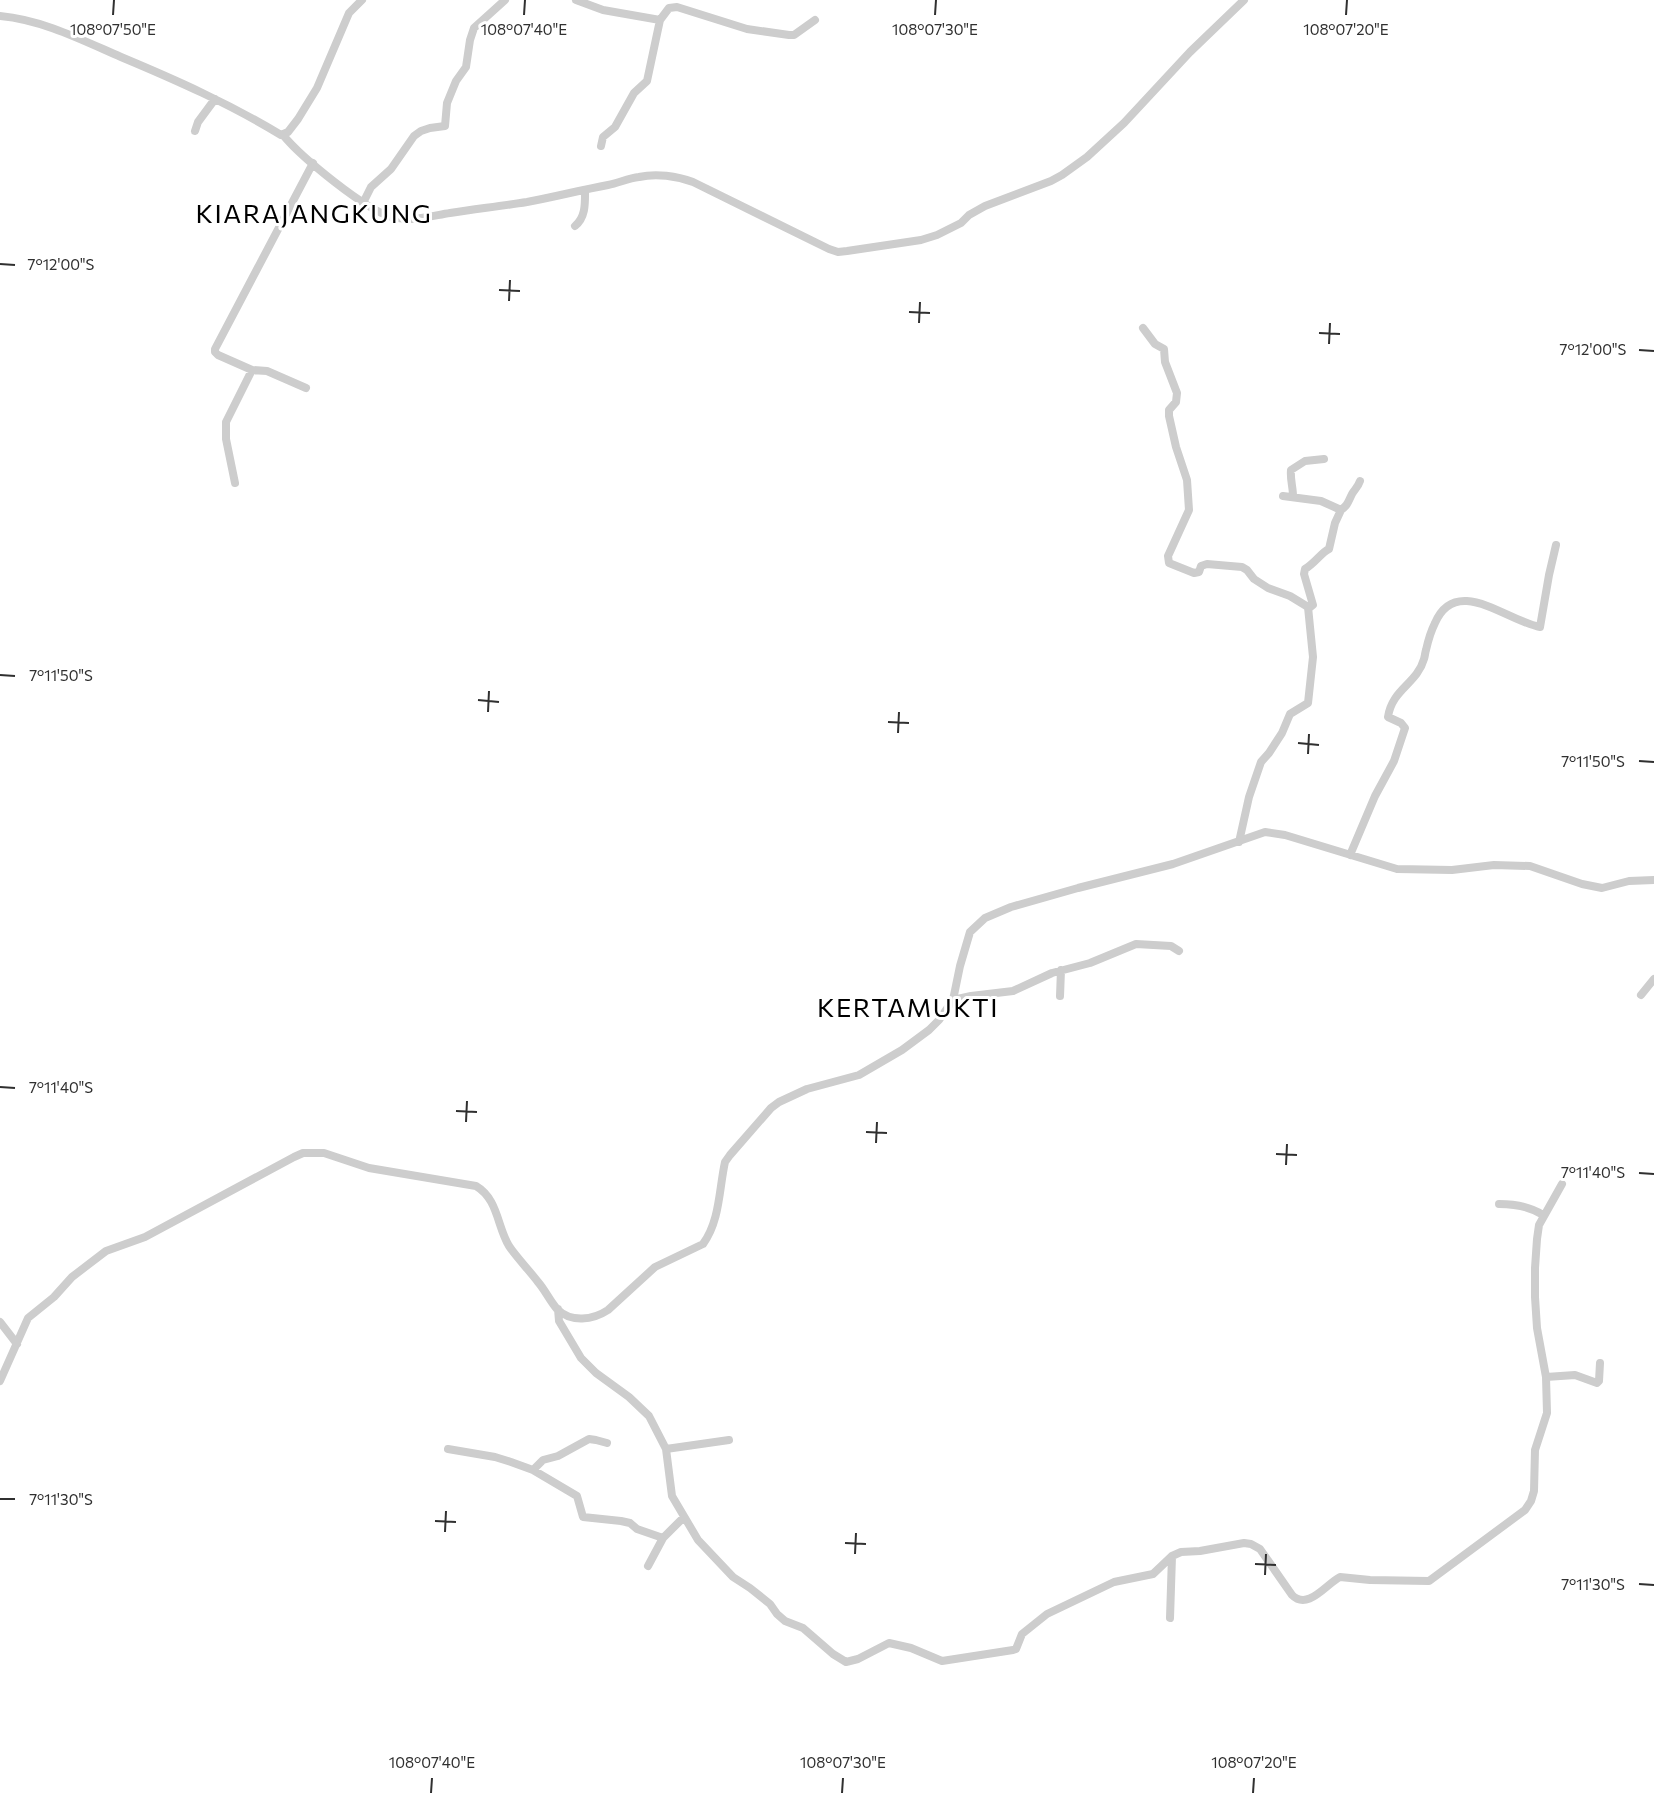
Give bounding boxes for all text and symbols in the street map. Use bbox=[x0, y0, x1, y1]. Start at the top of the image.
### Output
text: 108°07'50"E bbox=[70, 20, 156, 38]
text: 108°07'40"E bbox=[481, 20, 567, 38]
text: 108°07'30"E bbox=[892, 20, 978, 38]
text: 108°07'20"E bbox=[1303, 20, 1389, 38]
district label: KIARAJANGKUNG bbox=[196, 197, 432, 228]
text: 7°12'00"S bbox=[28, 255, 95, 273]
text: 7°12'00"S bbox=[1560, 340, 1627, 358]
text: 7°11'50"S bbox=[29, 666, 93, 684]
text: 7°11'50"S bbox=[1561, 752, 1625, 770]
district label: KERTAMUKTI bbox=[817, 991, 999, 1022]
text: 7°11'40"S bbox=[29, 1078, 93, 1096]
text: 7°11'40"S bbox=[1561, 1163, 1625, 1181]
text: 7°11'30"S bbox=[29, 1490, 93, 1508]
text: 7°11'30"S bbox=[1561, 1575, 1625, 1593]
text: 108°07'40"E bbox=[389, 1753, 475, 1771]
text: 108°07'30"E bbox=[800, 1753, 886, 1771]
text: 108°07'20"E bbox=[1211, 1753, 1297, 1771]

